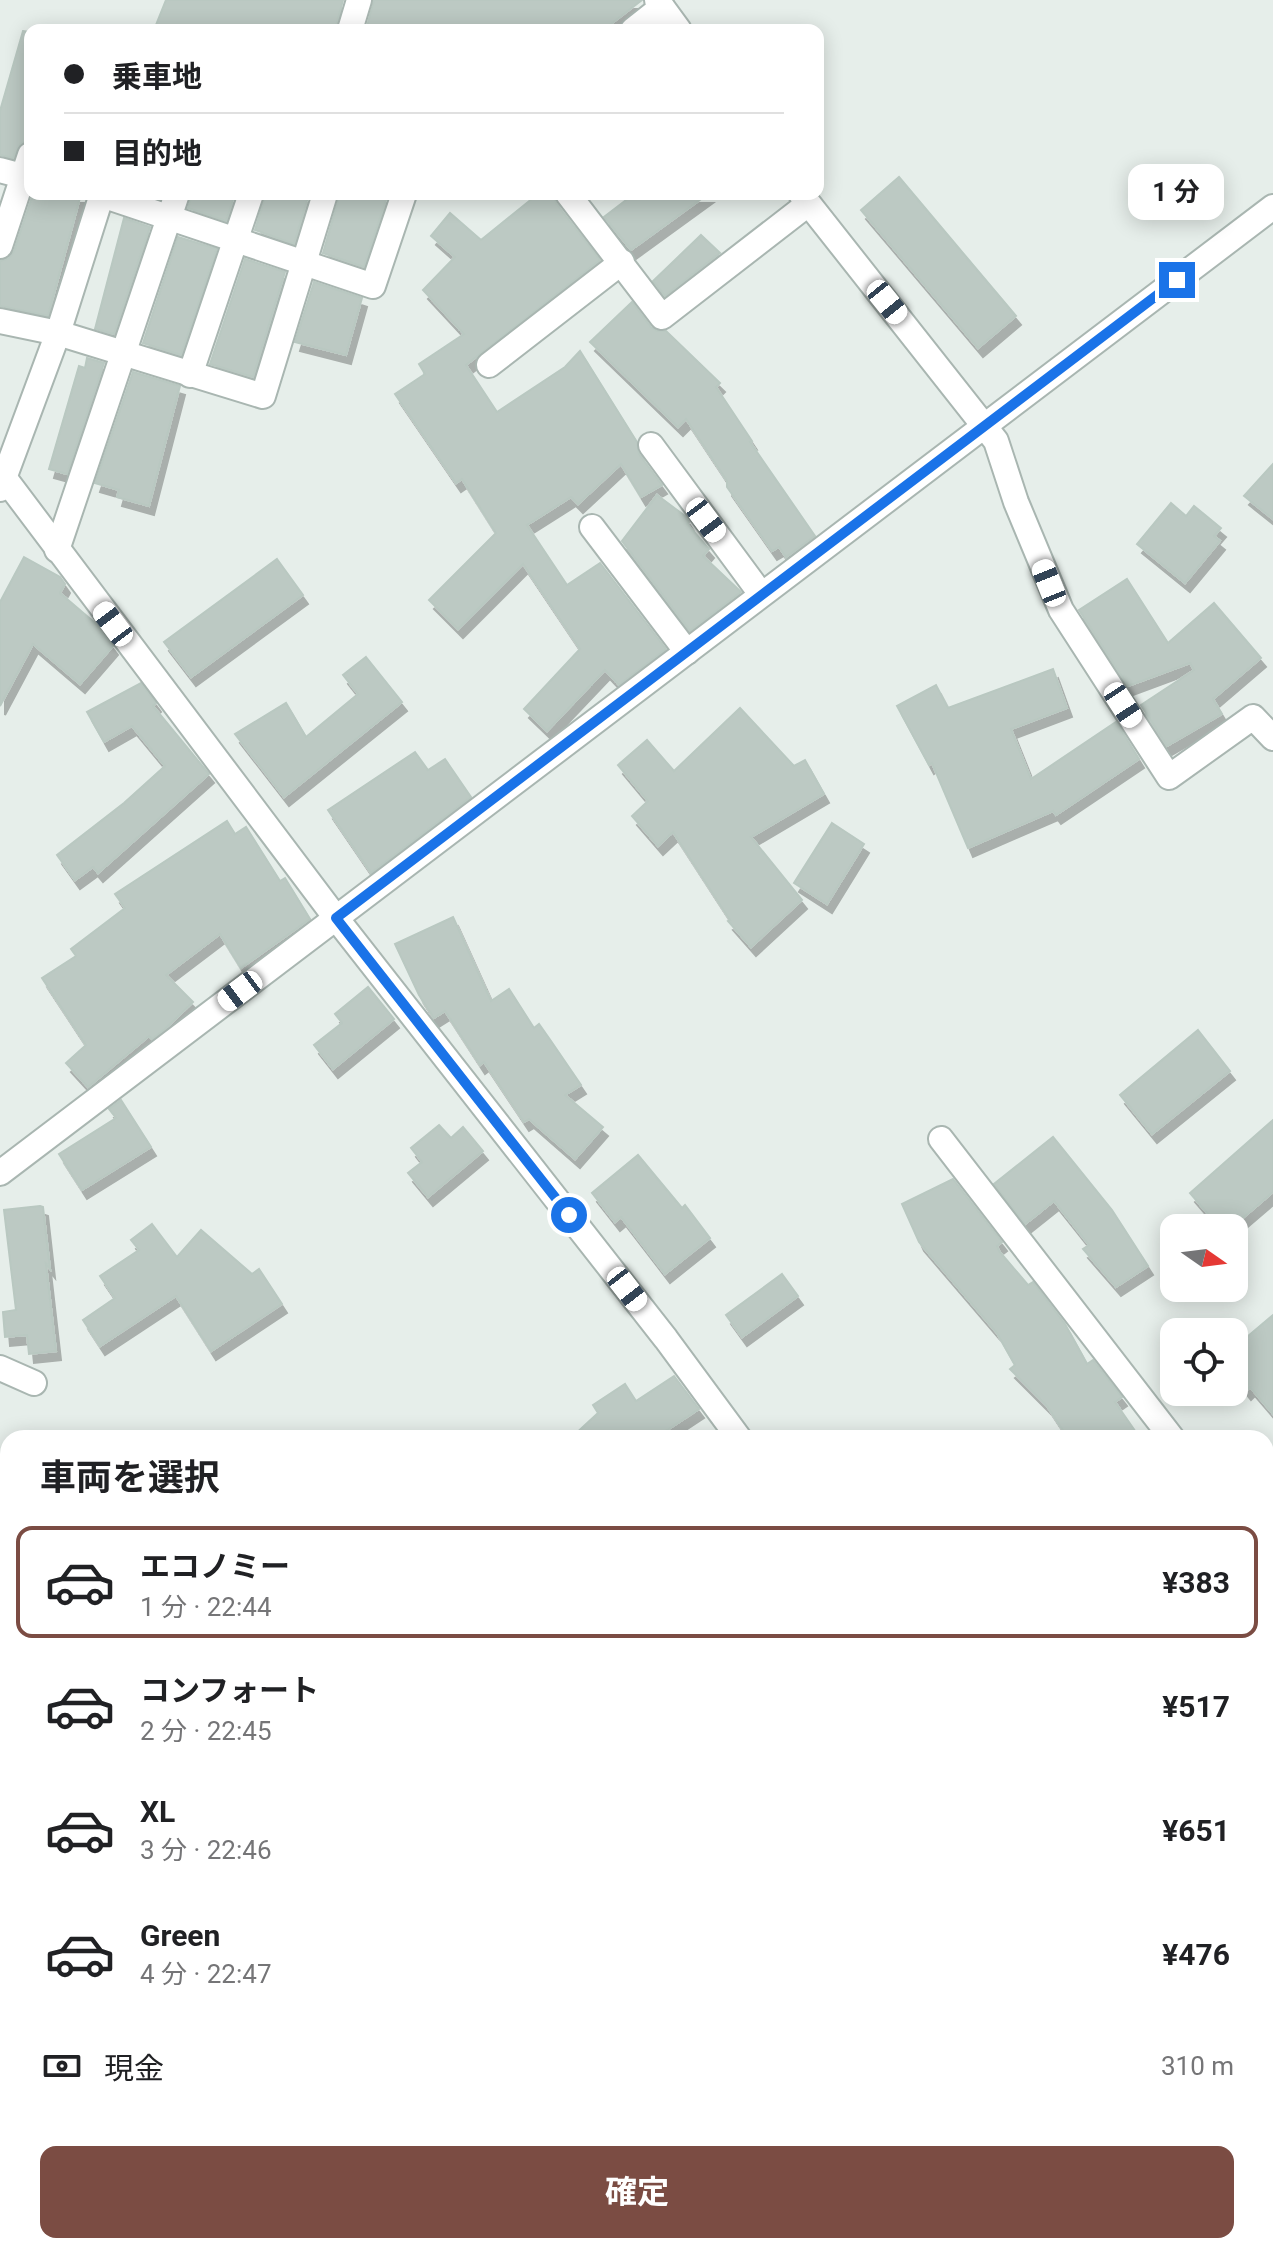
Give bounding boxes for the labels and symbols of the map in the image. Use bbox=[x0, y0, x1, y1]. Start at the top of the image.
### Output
callout: 1 分 bbox=[1129, 164, 1225, 220]
route end bbox=[1159, 262, 1195, 298]
car bbox=[863, 276, 911, 328]
car bbox=[682, 494, 730, 546]
car bbox=[1029, 556, 1069, 610]
car bbox=[89, 598, 137, 650]
car bbox=[1100, 678, 1146, 732]
car bbox=[214, 967, 266, 1015]
route start bbox=[551, 1197, 587, 1233]
north arrow bbox=[1160, 1214, 1248, 1302]
car bbox=[603, 1263, 651, 1315]

